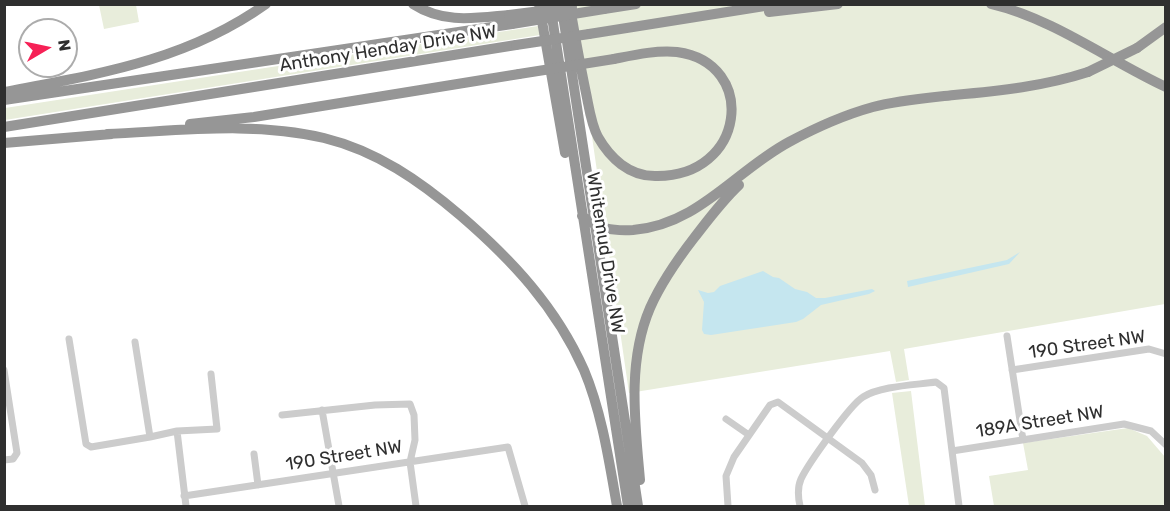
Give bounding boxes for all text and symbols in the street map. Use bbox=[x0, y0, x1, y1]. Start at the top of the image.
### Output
north arrow bbox=[18, 18, 78, 78]
street label: Anthony Henday Drive NW bbox=[278, 21, 498, 77]
text: N bbox=[54, 38, 75, 53]
street label: Whitemud Drive NW bbox=[582, 171, 628, 335]
street label: 190 Street NW bbox=[1027, 326, 1147, 364]
street label: 189A Street NW bbox=[975, 401, 1105, 443]
street label: 190 Street NW bbox=[284, 436, 404, 476]

